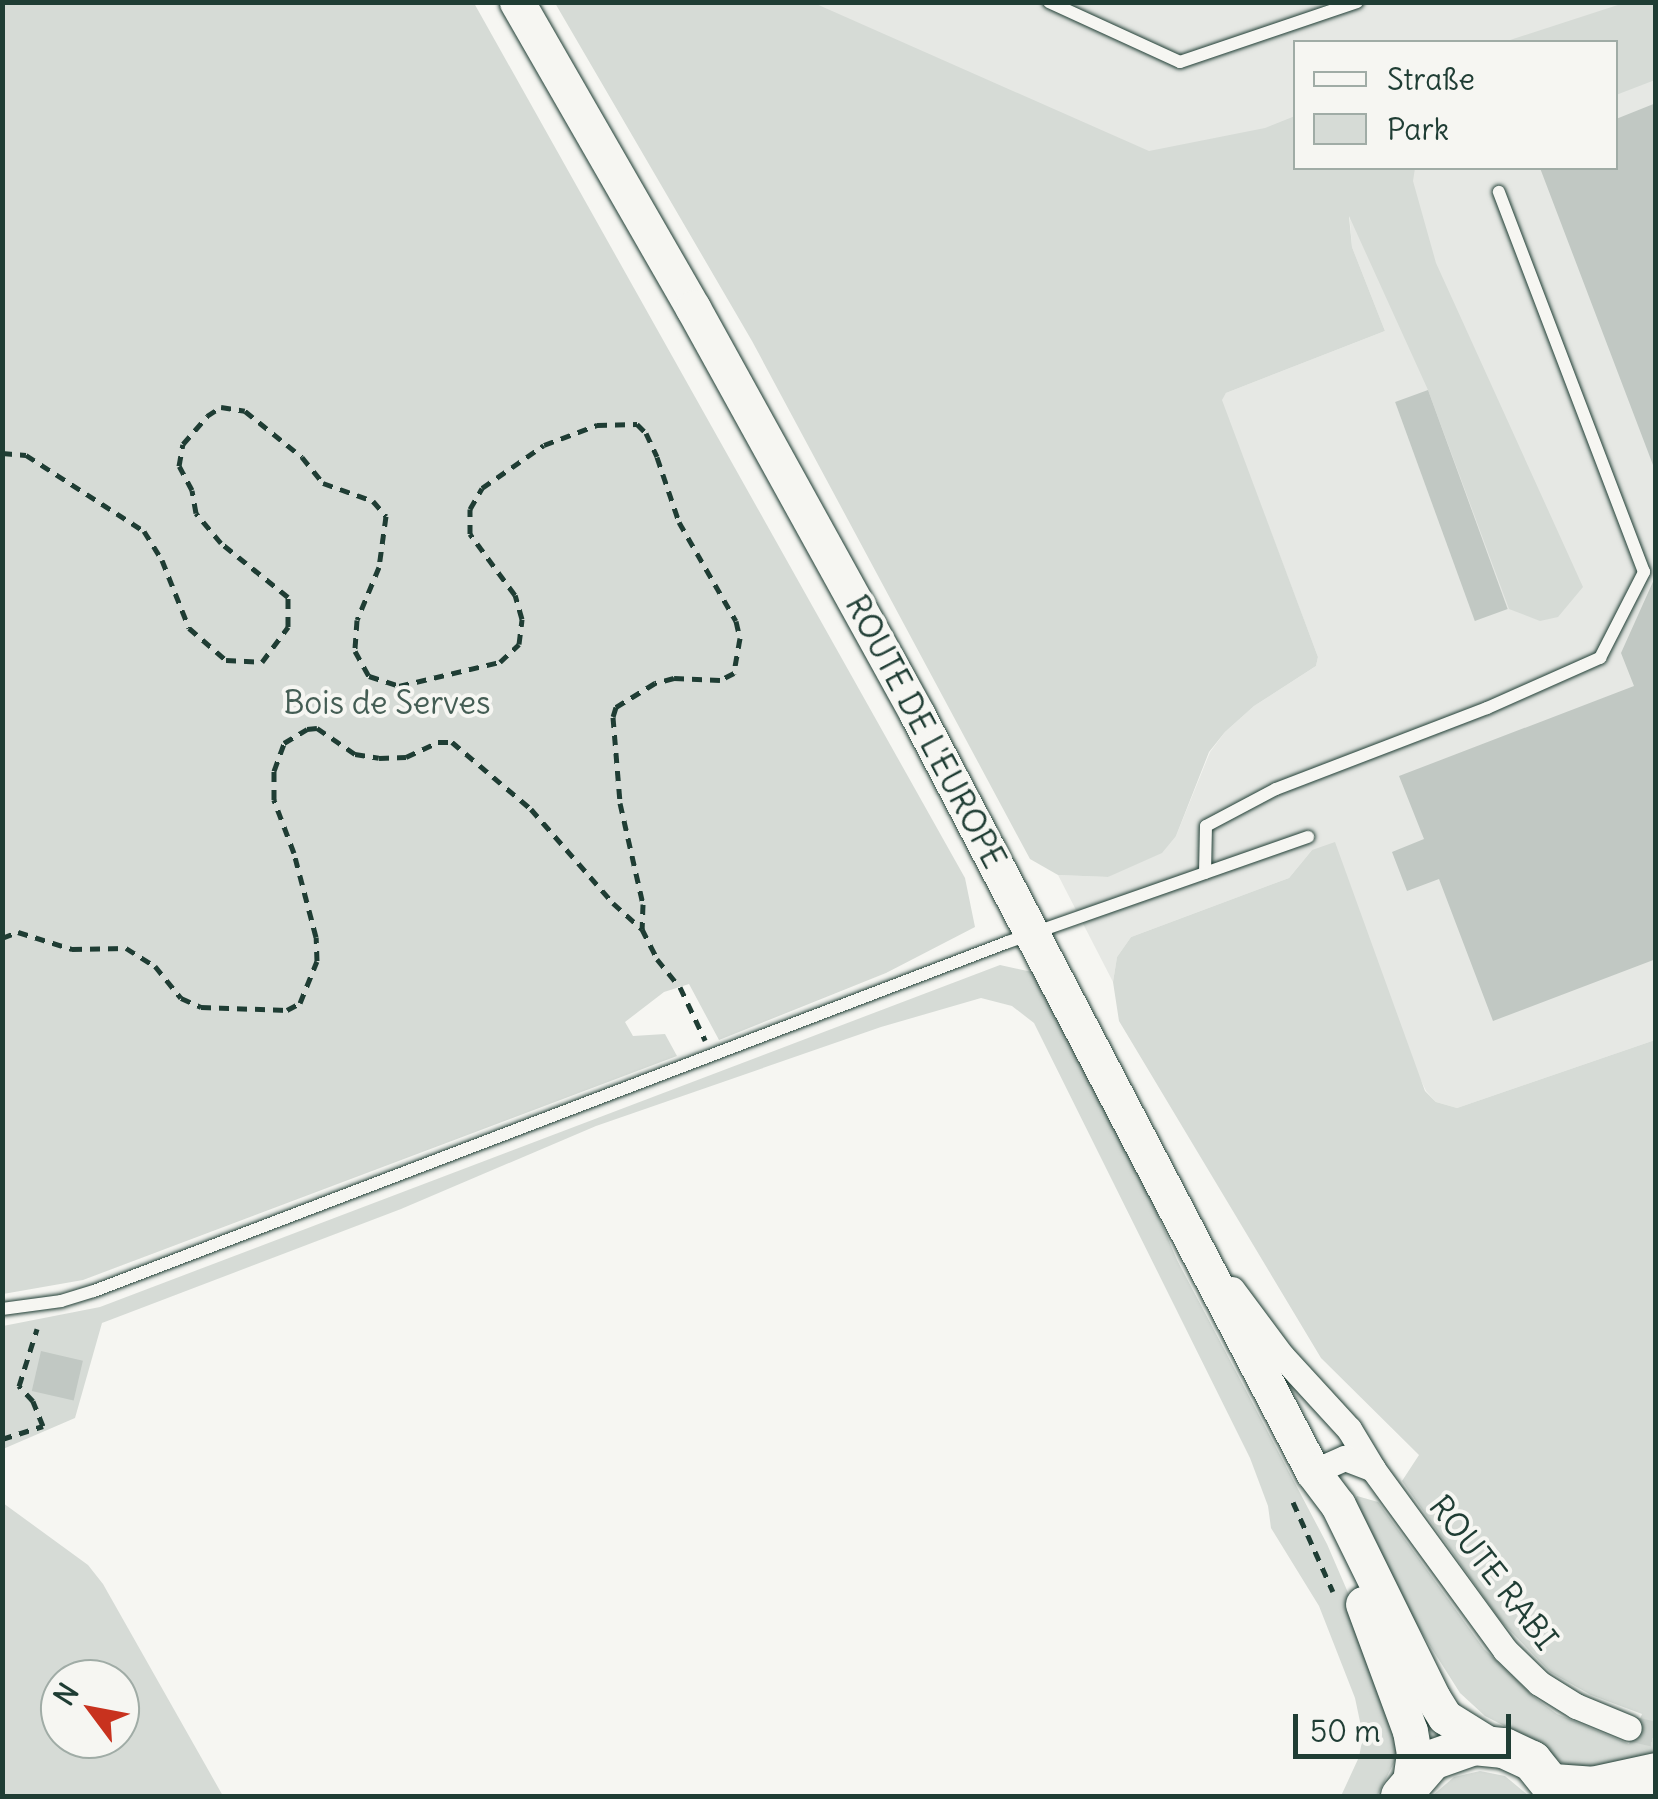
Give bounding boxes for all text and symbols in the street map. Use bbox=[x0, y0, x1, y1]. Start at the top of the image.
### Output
legend bbox=[1293, 40, 1618, 170]
text: Straße bbox=[1387, 60, 1475, 98]
text: Park bbox=[1387, 110, 1449, 148]
street label: ROUTE DE L'EUROPE bbox=[837, 589, 1013, 875]
park label: Bois de Serves bbox=[283, 684, 491, 722]
street label: ROUTE RABI bbox=[1421, 1488, 1565, 1658]
north arrow bbox=[40, 1659, 140, 1759]
text: N bbox=[46, 1676, 87, 1712]
scale bar bbox=[1298, 1694, 1516, 1756]
text: 50 m bbox=[1310, 1712, 1380, 1750]

